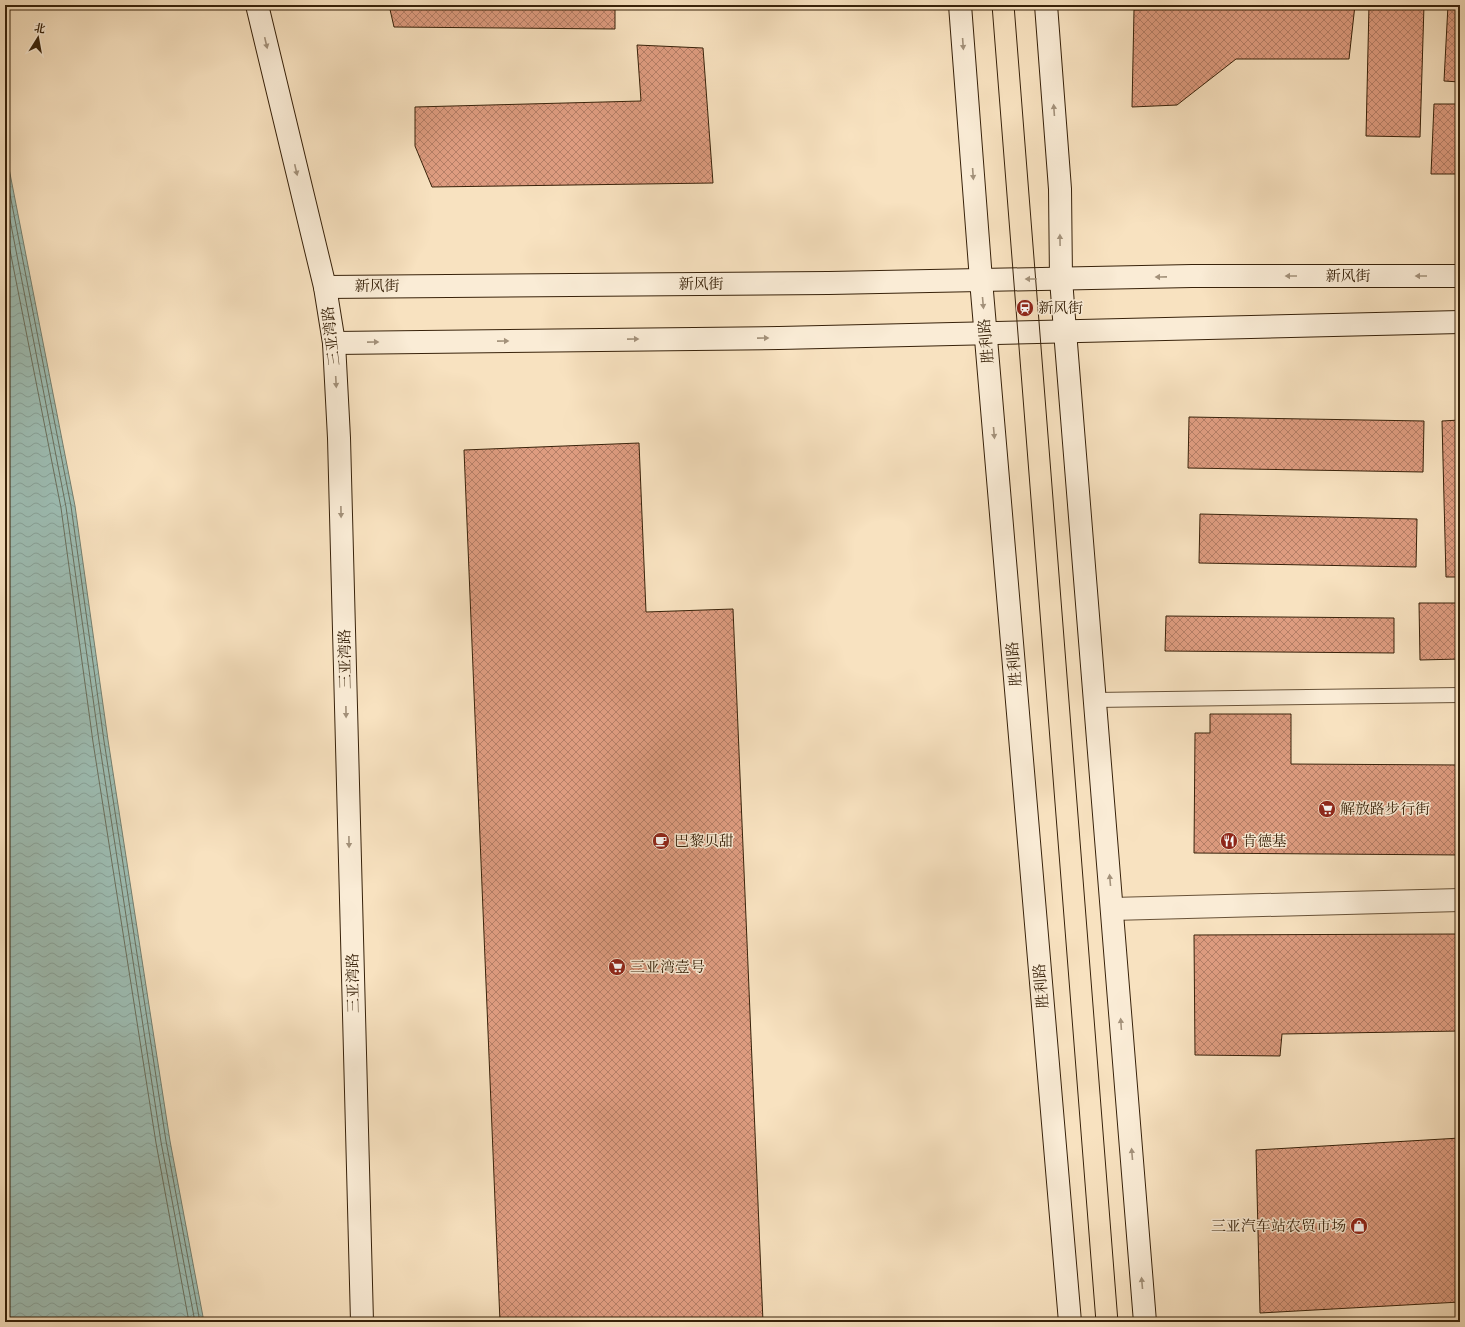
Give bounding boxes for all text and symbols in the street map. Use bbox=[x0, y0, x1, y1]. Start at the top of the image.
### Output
north arrow bbox=[18, 18, 58, 58]
text: 北 bbox=[33, 20, 47, 36]
one-way arrow bbox=[263, 37, 269, 49]
one-way arrow bbox=[960, 38, 967, 50]
one-way arrow bbox=[1050, 104, 1057, 116]
one-way arrow bbox=[293, 163, 299, 176]
one-way arrow bbox=[970, 167, 976, 180]
one-way arrow bbox=[1057, 233, 1063, 246]
street label: 新风街 bbox=[1325, 266, 1371, 285]
one-way arrow bbox=[1284, 273, 1297, 279]
one-way arrow bbox=[1414, 273, 1427, 279]
street label: 新风街 bbox=[678, 274, 724, 293]
one-way arrow bbox=[1154, 274, 1167, 280]
street label: 新风街 bbox=[354, 276, 400, 295]
one-way arrow bbox=[1025, 276, 1037, 283]
one-way arrow bbox=[980, 297, 986, 309]
station icon: 新风街 bbox=[1015, 298, 1035, 318]
place label: 新风街 bbox=[1038, 298, 1083, 317]
street label: 三亚湾路 bbox=[317, 305, 344, 367]
street label: 胜利路 bbox=[974, 318, 997, 364]
one-way arrow bbox=[757, 335, 770, 341]
one-way arrow bbox=[627, 336, 640, 342]
one-way arrow bbox=[497, 338, 510, 344]
one-way arrow bbox=[367, 339, 379, 346]
one-way arrow bbox=[332, 376, 339, 388]
one-way arrow bbox=[991, 427, 997, 439]
one-way arrow bbox=[338, 506, 344, 519]
street label: 三亚湾路 bbox=[334, 629, 355, 689]
street label: 胜利路 bbox=[1002, 641, 1025, 687]
one-way arrow bbox=[343, 706, 349, 719]
supermarket icon: 解放路步行街 bbox=[1317, 799, 1337, 819]
place label: 解放路步行街 bbox=[1340, 799, 1430, 818]
cafe icon: 巴黎贝甜 bbox=[651, 831, 671, 851]
place label: 巴黎贝甜 bbox=[674, 831, 734, 850]
restaurant icon: 肯德基 bbox=[1219, 831, 1239, 851]
place label: 肯德基 bbox=[1242, 831, 1287, 850]
one-way arrow bbox=[346, 836, 353, 848]
one-way arrow bbox=[1107, 874, 1113, 886]
street label: 三亚湾路 bbox=[342, 953, 363, 1013]
supermarket icon: 三亚湾壹号 bbox=[607, 957, 627, 977]
place label: 三亚湾壹号 bbox=[630, 957, 705, 976]
street label: 胜利路 bbox=[1029, 963, 1052, 1009]
one-way arrow bbox=[1118, 1018, 1125, 1030]
one-way arrow bbox=[1128, 1148, 1135, 1160]
place label: 三亚汽车站农贸市场 bbox=[1211, 1216, 1346, 1235]
shop icon: 三亚汽车站农贸市场 bbox=[1349, 1216, 1369, 1236]
one-way arrow bbox=[1138, 1277, 1145, 1289]

